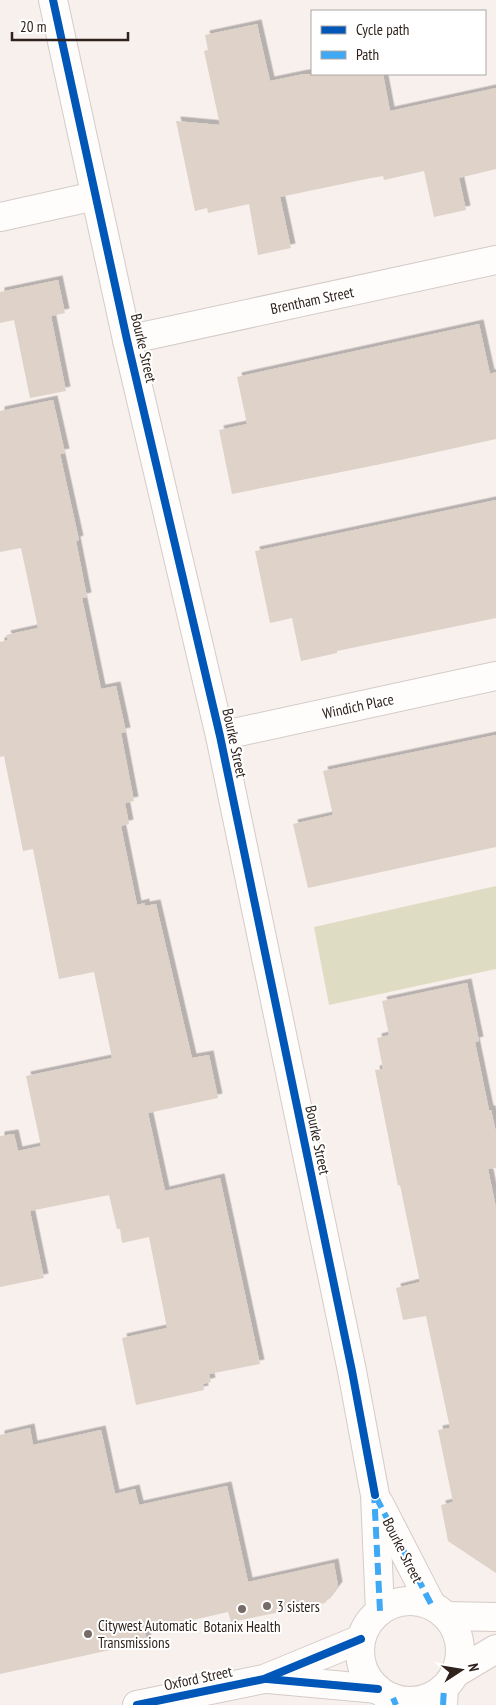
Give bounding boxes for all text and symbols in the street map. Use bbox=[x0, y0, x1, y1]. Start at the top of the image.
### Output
scale bar bbox=[12, 10, 129, 42]
legend bbox=[311, 10, 486, 75]
text: 20 m bbox=[20, 17, 46, 36]
text: Cycle path bbox=[356, 20, 409, 39]
text: Path bbox=[356, 45, 379, 64]
street label: Brentham Street bbox=[269, 282, 355, 318]
street label: Bourke Street bbox=[127, 312, 161, 384]
street label: Windich Place bbox=[321, 689, 395, 723]
street label: Bourke Street bbox=[218, 707, 252, 779]
street label: Bourke Street bbox=[301, 1104, 335, 1176]
street label: Bourke Street bbox=[379, 1514, 427, 1586]
place label: 3 sisters bbox=[277, 1597, 320, 1616]
marker: 3 sisters bbox=[261, 1600, 273, 1612]
marker: Botanix Health bbox=[236, 1603, 248, 1615]
place label: Citywest Automatic Transmissions bbox=[98, 1616, 198, 1652]
place label: Botanix Health bbox=[204, 1617, 280, 1636]
marker: Citywest Automatic Transmissions bbox=[82, 1628, 94, 1640]
north arrow bbox=[436, 1645, 486, 1695]
street label: Oxford Street bbox=[162, 1662, 234, 1694]
text: N bbox=[464, 1662, 483, 1673]

